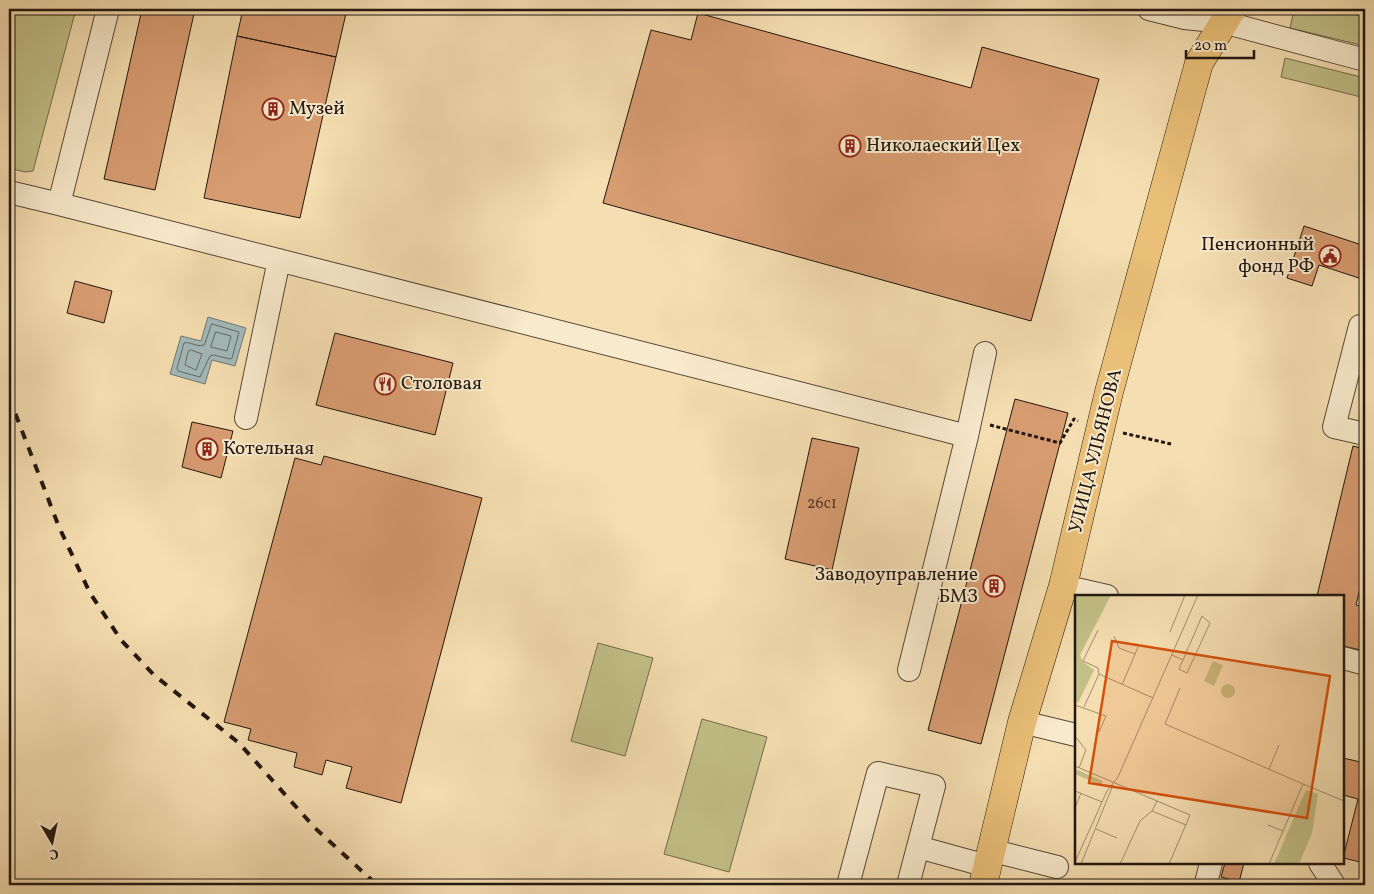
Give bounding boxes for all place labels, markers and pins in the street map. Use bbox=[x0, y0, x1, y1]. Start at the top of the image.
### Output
place label: Музей bbox=[289, 96, 345, 122]
building icon: Музей bbox=[261, 97, 285, 121]
place label: Николаеский Цех bbox=[866, 133, 1020, 159]
building icon: Николаеский Цех bbox=[838, 134, 862, 158]
place label: Пенсионный фонд РФ bbox=[1201, 232, 1314, 280]
public building icon: Пенсионный фонд РФ bbox=[1318, 244, 1342, 268]
place label: Столовая bbox=[401, 371, 482, 397]
restaurant icon: Столовая bbox=[373, 372, 397, 396]
place label: Котельная bbox=[223, 436, 314, 462]
building icon: Котельная bbox=[195, 437, 219, 461]
place label: Заводоуправление БМЗ bbox=[814, 562, 978, 610]
building icon: Заводоуправление БМЗ bbox=[982, 574, 1006, 598]

